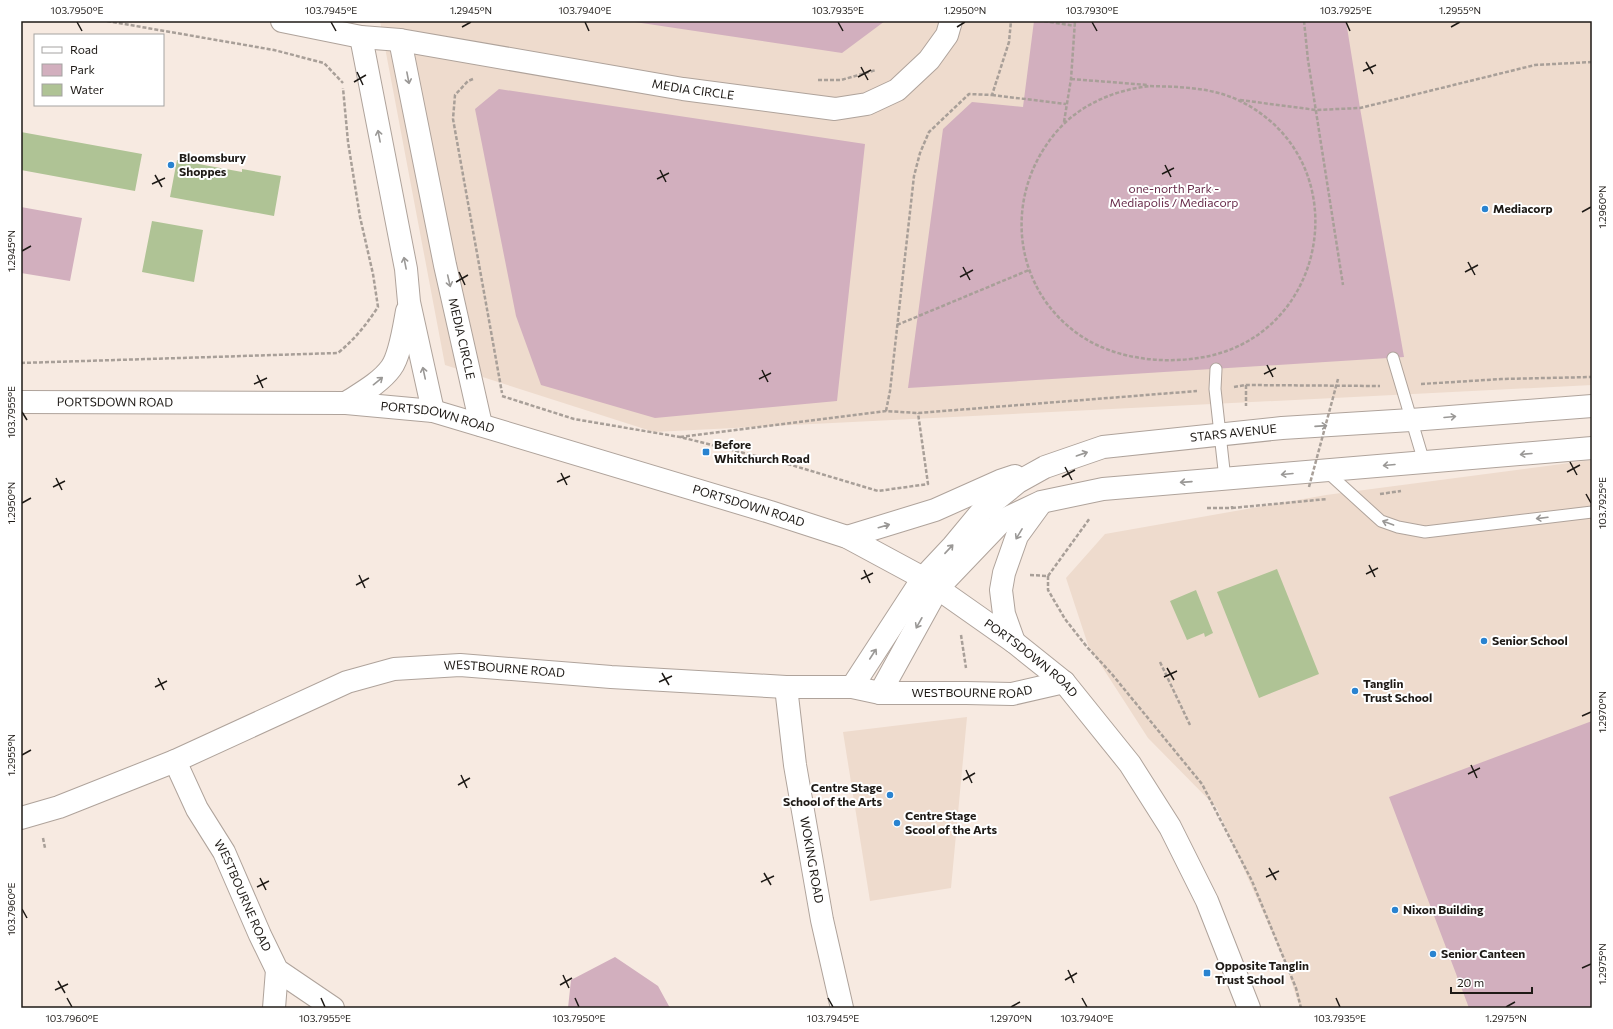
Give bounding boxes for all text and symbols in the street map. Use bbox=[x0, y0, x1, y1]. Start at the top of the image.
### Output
text: 103.7950°E bbox=[51, 4, 103, 16]
text: 103.7945°E bbox=[305, 4, 357, 16]
text: 1.2945°N bbox=[450, 4, 492, 16]
text: 103.7940°E bbox=[558, 4, 612, 16]
text: 103.7935°E bbox=[812, 4, 864, 16]
text: 1.2950°N bbox=[944, 4, 986, 16]
text: 103.7930°E bbox=[1066, 4, 1118, 16]
text: 103.7925°E bbox=[1320, 4, 1372, 16]
text: 1.2955°N bbox=[1439, 4, 1481, 16]
legend bbox=[34, 34, 164, 106]
text: Road bbox=[70, 42, 98, 56]
text: Park bbox=[70, 62, 96, 76]
one-way arrow bbox=[404, 71, 412, 84]
street label: MEDIA CIRCLE bbox=[651, 76, 735, 102]
text: Water bbox=[70, 82, 104, 96]
one-way arrow bbox=[375, 130, 383, 143]
place label: Bloomsbury Shoppes bbox=[179, 150, 247, 178]
marker: Bloomsbury Shoppes bbox=[166, 160, 176, 170]
park label: one-north Park - Mediapolis / Mediacorp bbox=[1110, 181, 1238, 209]
text: 1.2960°N bbox=[1596, 185, 1608, 229]
place label: Mediacorp bbox=[1493, 201, 1553, 215]
marker: Mediacorp bbox=[1480, 204, 1490, 214]
text: 1.2945°N bbox=[5, 230, 17, 272]
one-way arrow bbox=[400, 257, 408, 270]
one-way arrow bbox=[445, 275, 453, 288]
street label: MEDIA CIRCLE bbox=[447, 296, 479, 381]
one-way arrow bbox=[420, 367, 428, 380]
one-way arrow bbox=[373, 376, 384, 385]
text: 103.7955°E bbox=[5, 386, 17, 438]
street label: PORTSDOWN ROAD bbox=[57, 394, 173, 408]
street label: PORTSDOWN ROAD bbox=[380, 398, 497, 435]
one-way arrow bbox=[1443, 413, 1456, 421]
street label: STARS AVENUE bbox=[1189, 421, 1277, 444]
one-way arrow bbox=[1314, 422, 1327, 429]
place label: Before Whitchurch Road bbox=[714, 437, 810, 465]
marker: Before Whitchurch Road bbox=[701, 447, 711, 457]
one-way arrow bbox=[1075, 450, 1088, 457]
one-way arrow bbox=[1520, 450, 1533, 457]
one-way arrow bbox=[1383, 462, 1396, 469]
one-way arrow bbox=[1281, 470, 1294, 478]
text: 103.7925°E bbox=[1596, 477, 1608, 529]
one-way arrow bbox=[1180, 479, 1193, 486]
street label: PORTSDOWN ROAD bbox=[691, 481, 807, 529]
text: 1.2950°N bbox=[5, 482, 17, 524]
one-way arrow bbox=[1536, 514, 1549, 522]
one-way arrow bbox=[1382, 518, 1394, 526]
one-way arrow bbox=[878, 522, 891, 529]
one-way arrow bbox=[1015, 528, 1023, 539]
one-way arrow bbox=[945, 544, 954, 554]
street label: PORTSDOWN ROAD bbox=[982, 615, 1081, 699]
one-way arrow bbox=[915, 616, 923, 628]
place label: Senior School bbox=[1492, 633, 1568, 647]
marker: Senior School bbox=[1479, 636, 1489, 646]
one-way arrow bbox=[870, 648, 878, 660]
street label: WESTBOURNE ROAD bbox=[443, 657, 566, 679]
place label: Tanglin Trust School bbox=[1363, 676, 1432, 704]
street label: WESTBOURNE ROAD bbox=[911, 682, 1034, 700]
marker: Tanglin Trust School bbox=[1350, 686, 1360, 696]
text: 1.2970°N bbox=[1596, 691, 1608, 733]
text: 1.2955°N bbox=[5, 734, 17, 776]
place label: Centre Stage School of the Arts bbox=[783, 780, 882, 808]
marker: Centre Stage School of the Arts bbox=[885, 790, 895, 800]
place label: Centre Stage Scool of the Arts bbox=[905, 808, 998, 836]
street label: WOKING ROAD bbox=[798, 815, 827, 904]
marker: Centre Stage Scool of the Arts bbox=[892, 818, 902, 828]
street label: WESTBOURNE ROAD bbox=[212, 837, 275, 954]
text: 103.7960°E bbox=[5, 882, 17, 936]
place label: Nixon Building bbox=[1403, 902, 1484, 916]
marker: Nixon Building bbox=[1390, 905, 1400, 915]
text: 1.2975°N bbox=[1596, 943, 1608, 985]
place label: Senior Canteen bbox=[1441, 946, 1525, 960]
marker: Senior Canteen bbox=[1428, 949, 1438, 959]
place label: Opposite Tanglin Trust School bbox=[1215, 958, 1309, 986]
marker: Opposite Tanglin Trust School bbox=[1202, 968, 1212, 978]
scale bar bbox=[1451, 969, 1532, 995]
text: 20 m bbox=[1457, 975, 1484, 989]
text: 103.7960°E bbox=[45, 1012, 99, 1024]
text: 103.7955°E bbox=[299, 1012, 351, 1024]
text: 103.7950°E bbox=[553, 1012, 605, 1024]
text: 103.7945°E bbox=[807, 1012, 859, 1024]
text: 1.2970°N bbox=[990, 1012, 1032, 1024]
text: 103.7940°E bbox=[1060, 1012, 1114, 1024]
text: 103.7935°E bbox=[1314, 1012, 1366, 1024]
text: 1.2975°N bbox=[1485, 1012, 1527, 1024]

